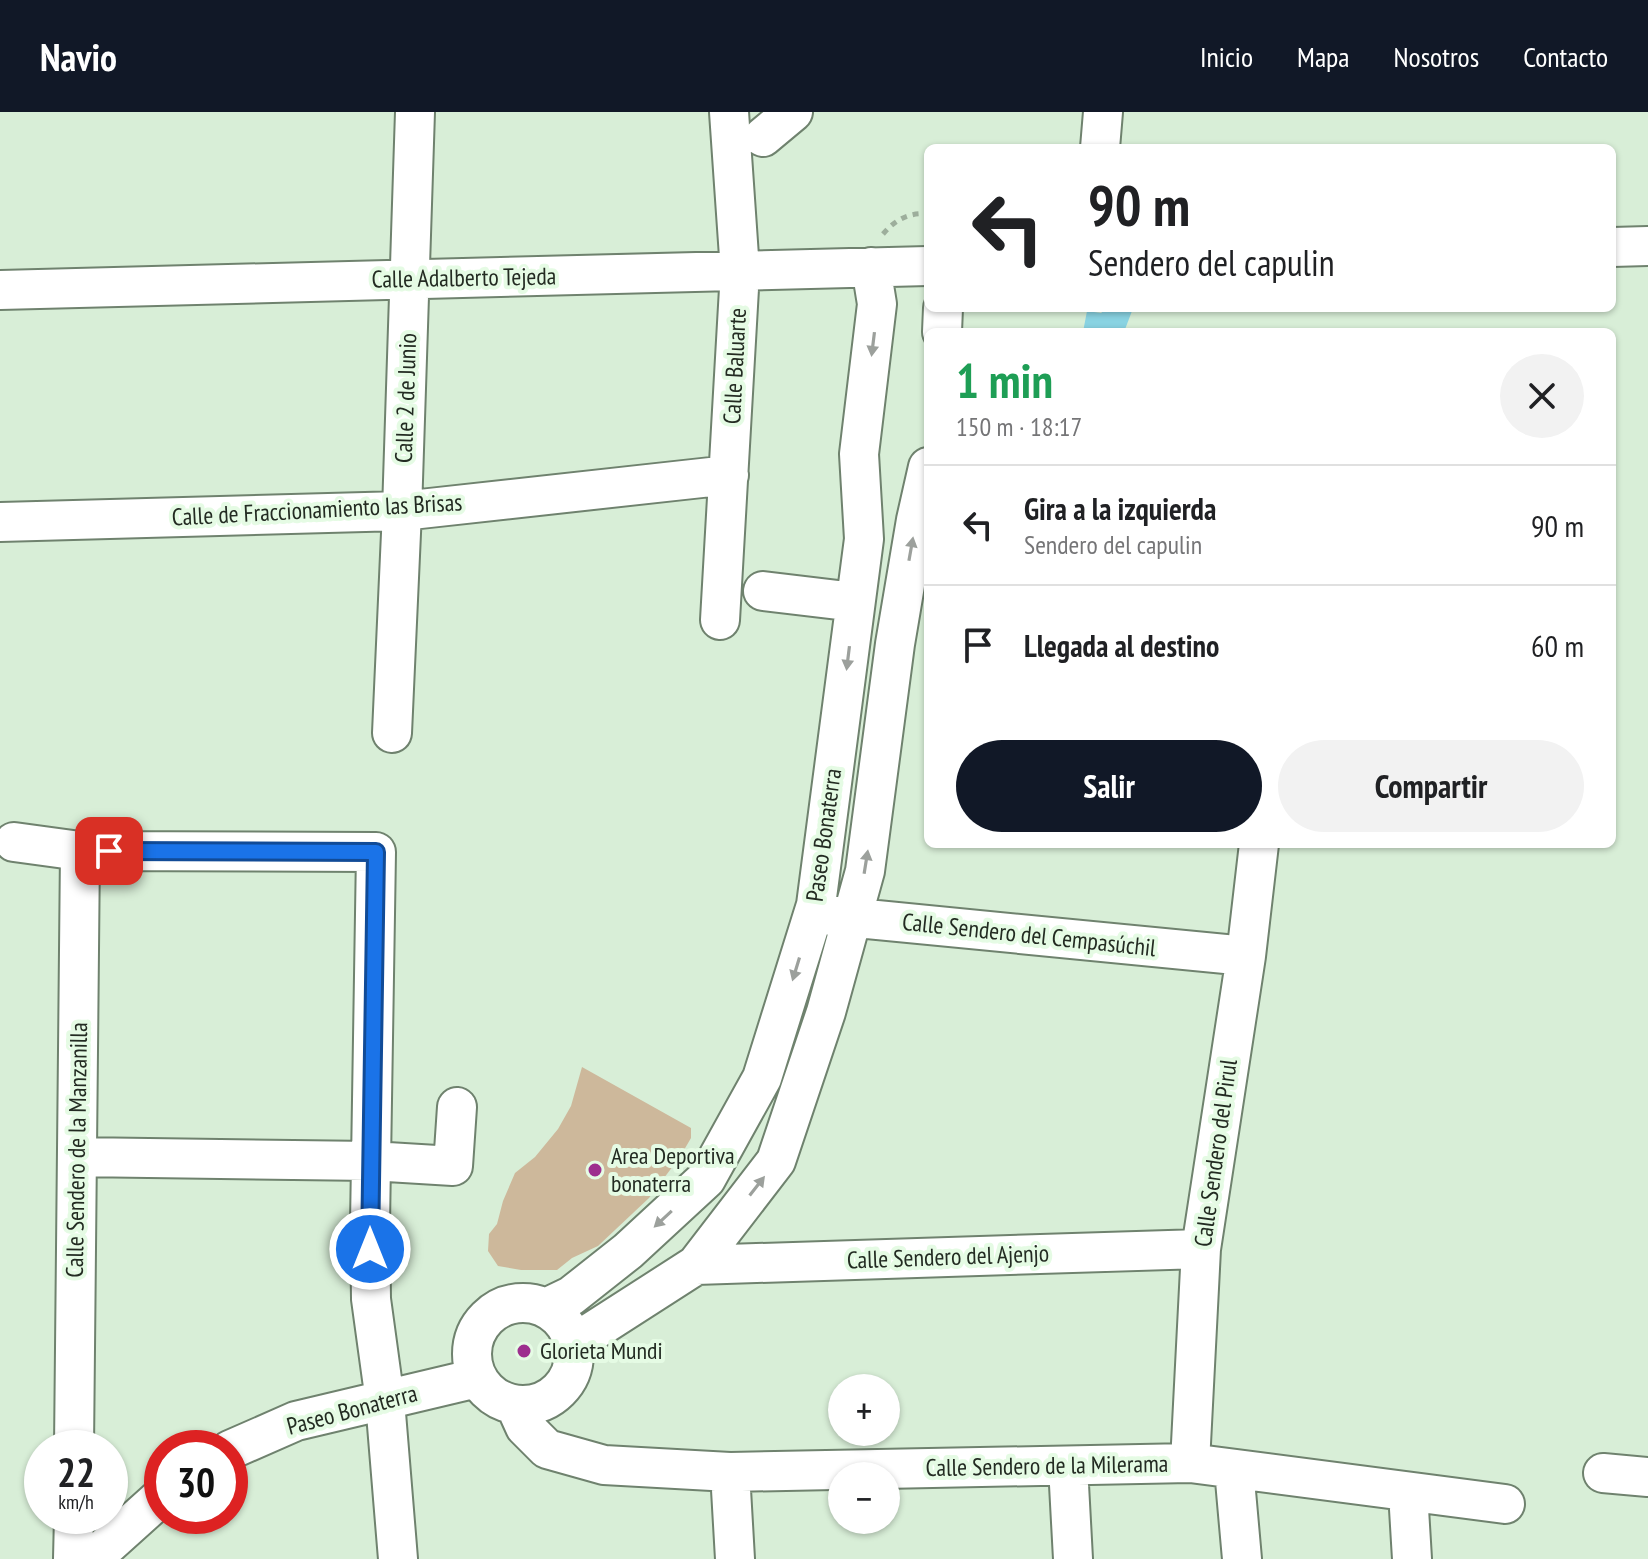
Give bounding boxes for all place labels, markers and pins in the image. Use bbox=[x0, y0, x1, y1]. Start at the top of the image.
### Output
pin bbox=[75, 817, 143, 885]
place label: Area Deportiva bonaterra bbox=[611, 1140, 735, 1199]
marker: Area Deportiva bonaterra bbox=[586, 1161, 604, 1179]
place label: Glorieta Mundi bbox=[540, 1335, 663, 1366]
marker: Glorieta Mundi bbox=[515, 1342, 533, 1360]

